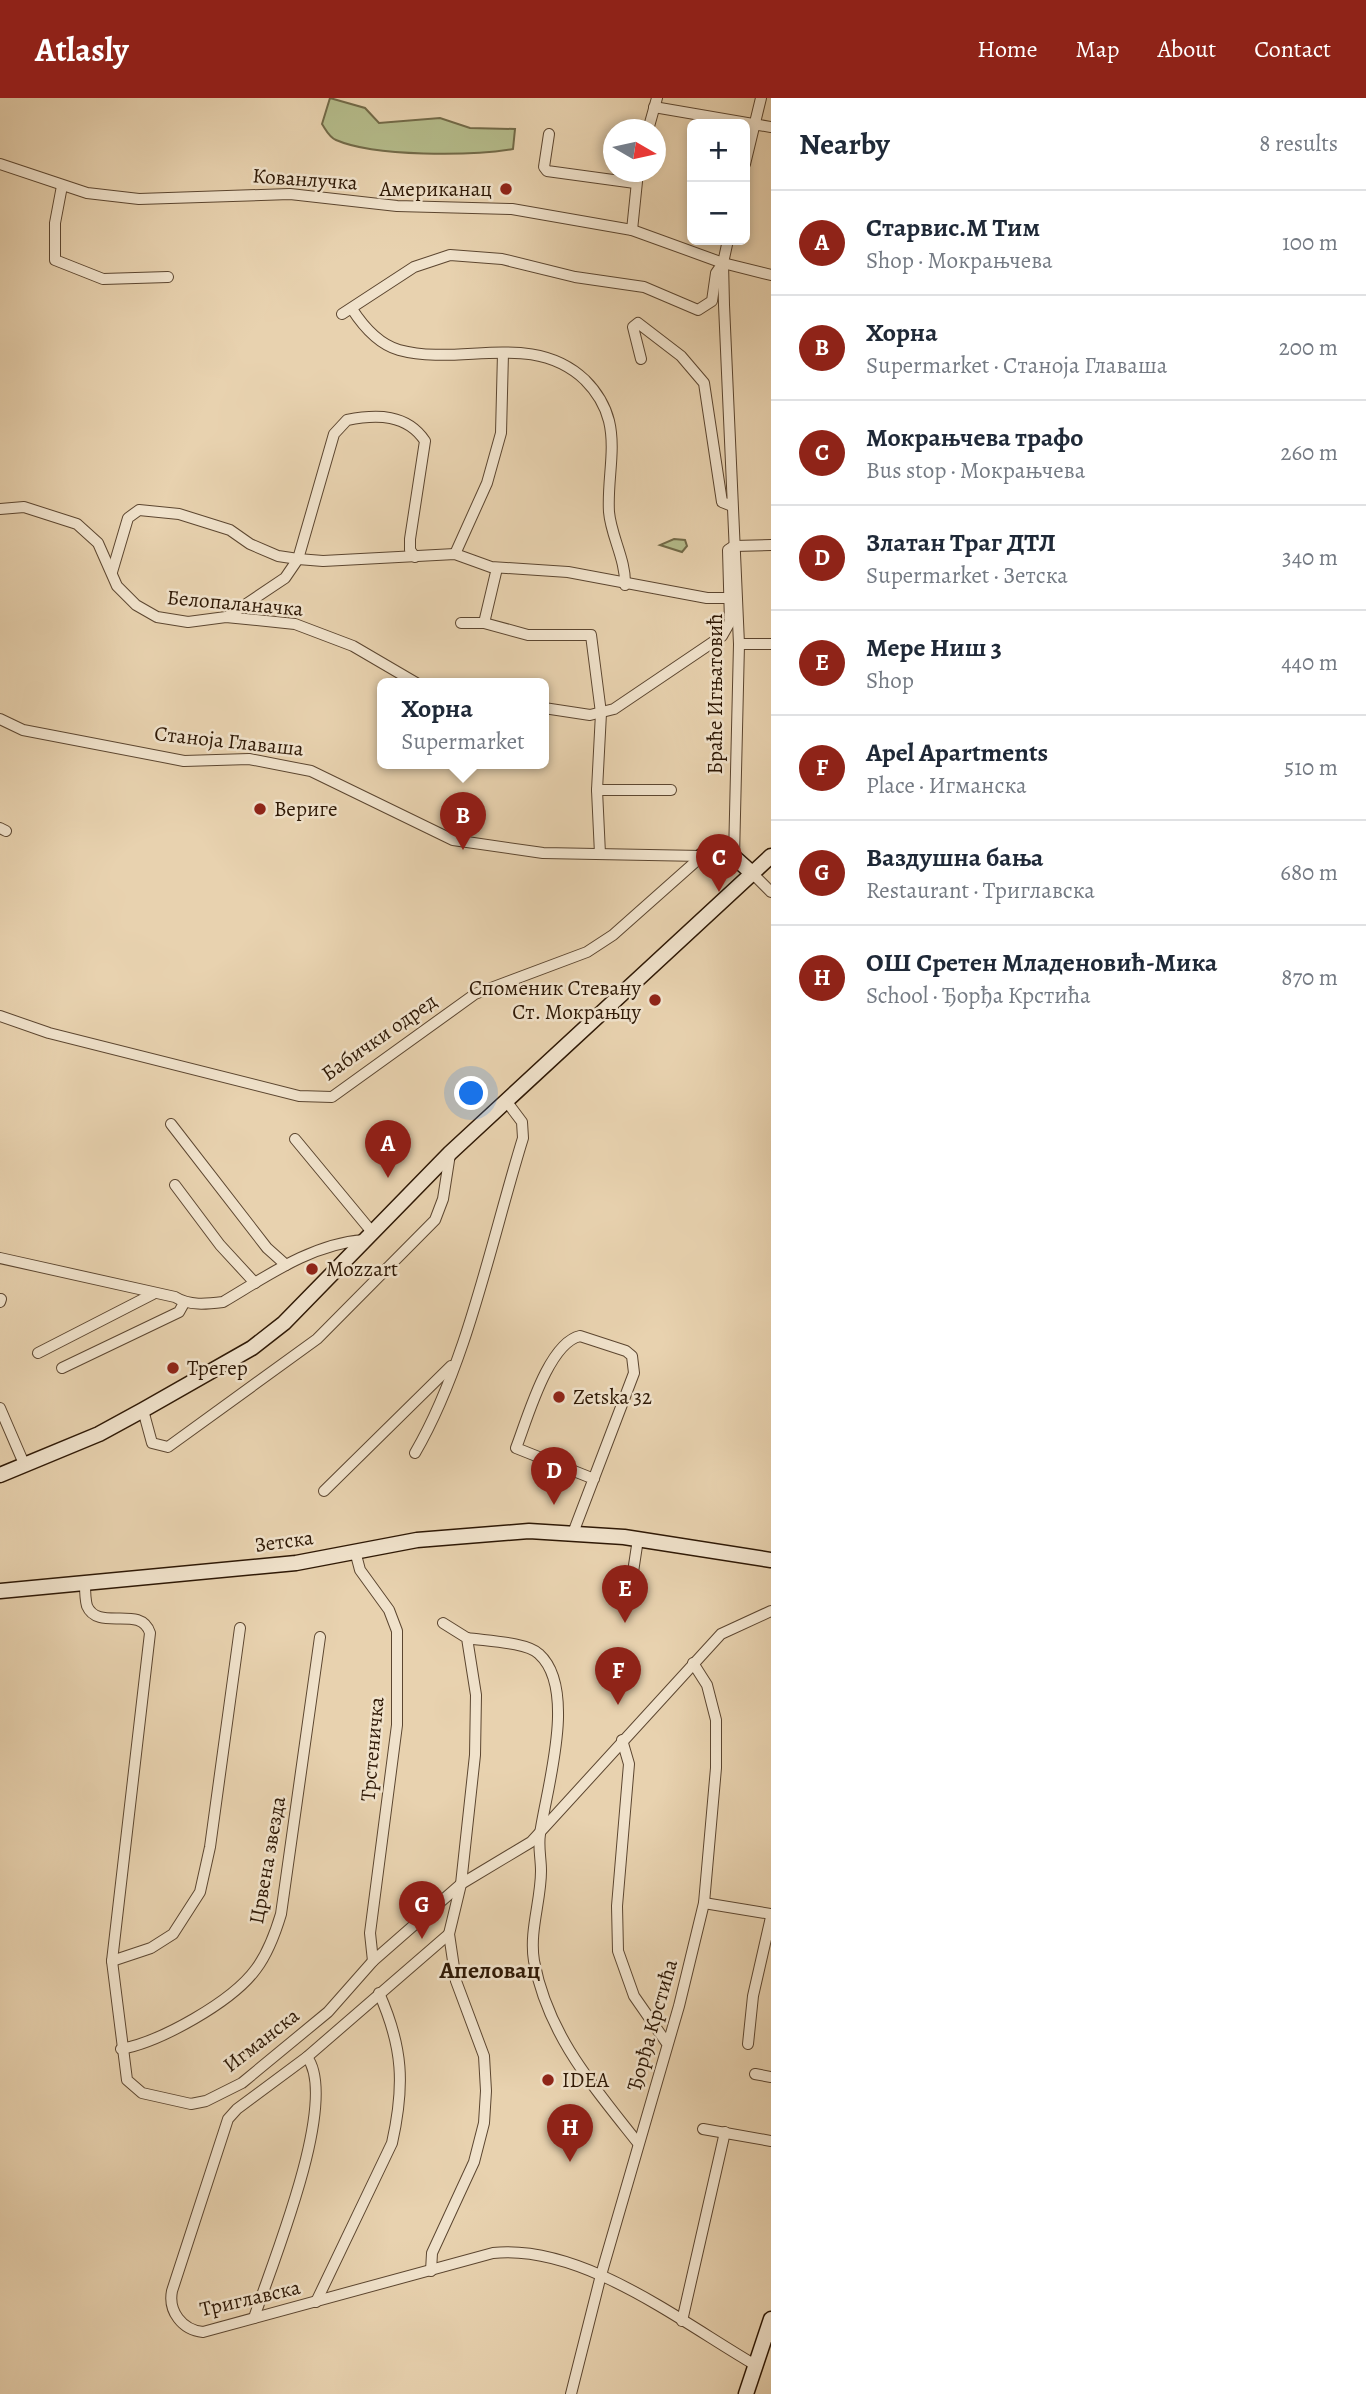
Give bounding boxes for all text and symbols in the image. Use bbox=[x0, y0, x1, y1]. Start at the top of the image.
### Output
text: Atlasly bbox=[35, 27, 129, 72]
text: Home bbox=[977, 33, 1038, 65]
text: Map bbox=[1076, 33, 1120, 65]
text: About bbox=[1158, 33, 1216, 65]
text: Contact bbox=[1254, 33, 1331, 65]
north arrow bbox=[603, 119, 666, 182]
map controls bbox=[687, 119, 750, 245]
button: + bbox=[687, 119, 750, 182]
text: Nearby bbox=[799, 124, 890, 164]
text: 8 results bbox=[1259, 128, 1338, 159]
street label: Кованлучка bbox=[251, 161, 359, 197]
place label: Американац bbox=[378, 175, 492, 203]
marker: Американац bbox=[498, 181, 514, 197]
button: − bbox=[687, 182, 750, 245]
text: Старвис.М Тим bbox=[866, 210, 1040, 245]
text: A bbox=[815, 227, 829, 258]
text: 100 m bbox=[1282, 227, 1338, 258]
text: Shop · Мокрањчева bbox=[866, 245, 1053, 276]
text: Хорна bbox=[866, 315, 938, 350]
text: B bbox=[815, 332, 829, 363]
text: 200 m bbox=[1279, 332, 1338, 363]
text: Supermarket · Станоја Главаша bbox=[866, 350, 1167, 381]
text: Мокрањчева трафо bbox=[866, 420, 1083, 455]
text: C bbox=[815, 437, 829, 468]
text: 260 m bbox=[1280, 437, 1338, 468]
text: Bus stop · Мокрањчева bbox=[866, 455, 1085, 486]
text: Златан Траг ДТЛ bbox=[866, 525, 1056, 560]
text: D bbox=[814, 542, 830, 573]
text: 340 m bbox=[1282, 542, 1338, 573]
text: Supermarket · Зетска bbox=[866, 560, 1068, 591]
street label: Белопаланачка bbox=[166, 583, 305, 623]
street label: Браће Игњатовић bbox=[701, 613, 729, 775]
text: Мере Ниш 3 bbox=[866, 630, 1002, 665]
text: E bbox=[815, 647, 829, 678]
text: 440 m bbox=[1281, 647, 1338, 678]
text: Shop bbox=[866, 665, 914, 696]
popup bbox=[377, 678, 549, 769]
text: Хорна bbox=[401, 691, 473, 726]
street label: Станоја Главаша bbox=[153, 719, 305, 763]
text: Supermarket bbox=[401, 726, 525, 757]
text: Apel Apartments bbox=[866, 735, 1048, 770]
text: F bbox=[816, 752, 828, 783]
text: 510 m bbox=[1284, 752, 1338, 783]
text: Place · Игманска bbox=[866, 770, 1027, 801]
pin: B bbox=[440, 792, 486, 850]
place label: Вериге bbox=[274, 795, 338, 823]
marker: Вериге bbox=[252, 801, 268, 817]
pin: C bbox=[696, 834, 742, 892]
text: Ваздушна бања bbox=[866, 840, 1043, 875]
text: G bbox=[814, 857, 830, 888]
text: 680 m bbox=[1280, 857, 1338, 888]
text: Restaurant · Триглавска bbox=[866, 875, 1095, 906]
text: ОШ Сретен Младеновић-Мика bbox=[866, 945, 1217, 980]
text: H bbox=[813, 962, 831, 993]
text: 870 m bbox=[1281, 962, 1338, 993]
place label: Споменик Стевану Ст. Мокрањцу bbox=[469, 974, 641, 1026]
text: School · Ђорђа Крстића bbox=[866, 980, 1091, 1011]
street label: Бабички одред bbox=[316, 987, 442, 1087]
marker: Споменик Стевану Ст. Мокрањцу bbox=[647, 992, 663, 1008]
your location bbox=[454, 1076, 488, 1110]
pin: A bbox=[365, 1120, 411, 1178]
place label: Mozzart bbox=[326, 1255, 398, 1283]
marker: Mozzart bbox=[304, 1261, 320, 1277]
place label: Трегер bbox=[187, 1354, 248, 1382]
marker: Трегер bbox=[165, 1360, 181, 1376]
place label: Zetska 32 bbox=[573, 1383, 652, 1411]
marker: Zetska 32 bbox=[551, 1389, 567, 1405]
pin: D bbox=[531, 1447, 577, 1505]
street label: Зетска bbox=[253, 1523, 315, 1559]
pin: E bbox=[602, 1565, 648, 1623]
pin: F bbox=[595, 1647, 641, 1705]
street label: Трстеничка bbox=[353, 1695, 391, 1802]
street label: Црвена звезда bbox=[242, 1794, 292, 1926]
pin: G bbox=[399, 1881, 445, 1939]
district label: Апеловац bbox=[439, 1954, 541, 1986]
street label: Ђорђа Крстића bbox=[620, 1956, 684, 2094]
street label: Игманска bbox=[217, 2001, 305, 2079]
place label: IDEA bbox=[562, 2066, 610, 2094]
marker: IDEA bbox=[540, 2072, 556, 2088]
pin: H bbox=[547, 2104, 593, 2162]
street label: Триглавска bbox=[197, 2273, 303, 2323]

